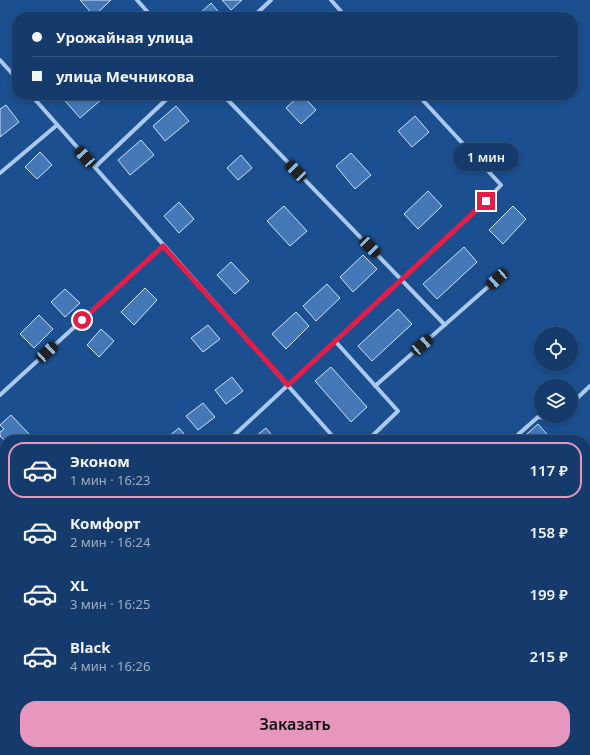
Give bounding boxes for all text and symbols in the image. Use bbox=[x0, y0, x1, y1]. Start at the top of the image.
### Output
text: Урожайная улица bbox=[56, 27, 194, 47]
text: улица Мечникова bbox=[56, 66, 194, 86]
callout: 1 мин bbox=[453, 143, 519, 171]
car bbox=[73, 144, 97, 170]
text: 1 мин bbox=[467, 148, 505, 166]
car bbox=[283, 158, 309, 184]
route end bbox=[477, 192, 495, 210]
car bbox=[357, 234, 383, 260]
car bbox=[484, 267, 510, 291]
route start bbox=[73, 311, 91, 329]
map controls bbox=[534, 327, 578, 423]
button: locate bbox=[534, 327, 578, 371]
car bbox=[409, 333, 435, 357]
car bbox=[34, 339, 60, 365]
button: layers bbox=[534, 379, 578, 423]
text: Эконом bbox=[70, 451, 130, 471]
icon: car bbox=[22, 452, 58, 488]
text: 117 ₽ bbox=[529, 460, 568, 480]
text: 1 мин · 16:23 bbox=[70, 471, 150, 489]
text: Комфорт bbox=[70, 513, 140, 533]
icon: car bbox=[22, 514, 58, 550]
text: 158 ₽ bbox=[529, 522, 568, 542]
text: 2 мин · 16:24 bbox=[70, 533, 150, 551]
text: XL bbox=[70, 575, 88, 595]
icon: car bbox=[22, 576, 58, 612]
text: 199 ₽ bbox=[529, 584, 568, 604]
text: 3 мин · 16:25 bbox=[70, 595, 150, 613]
text: Black bbox=[70, 637, 110, 657]
icon: car bbox=[22, 638, 58, 674]
text: 215 ₽ bbox=[529, 646, 568, 666]
text: 4 мин · 16:26 bbox=[70, 657, 150, 675]
button: Заказать bbox=[20, 701, 570, 747]

